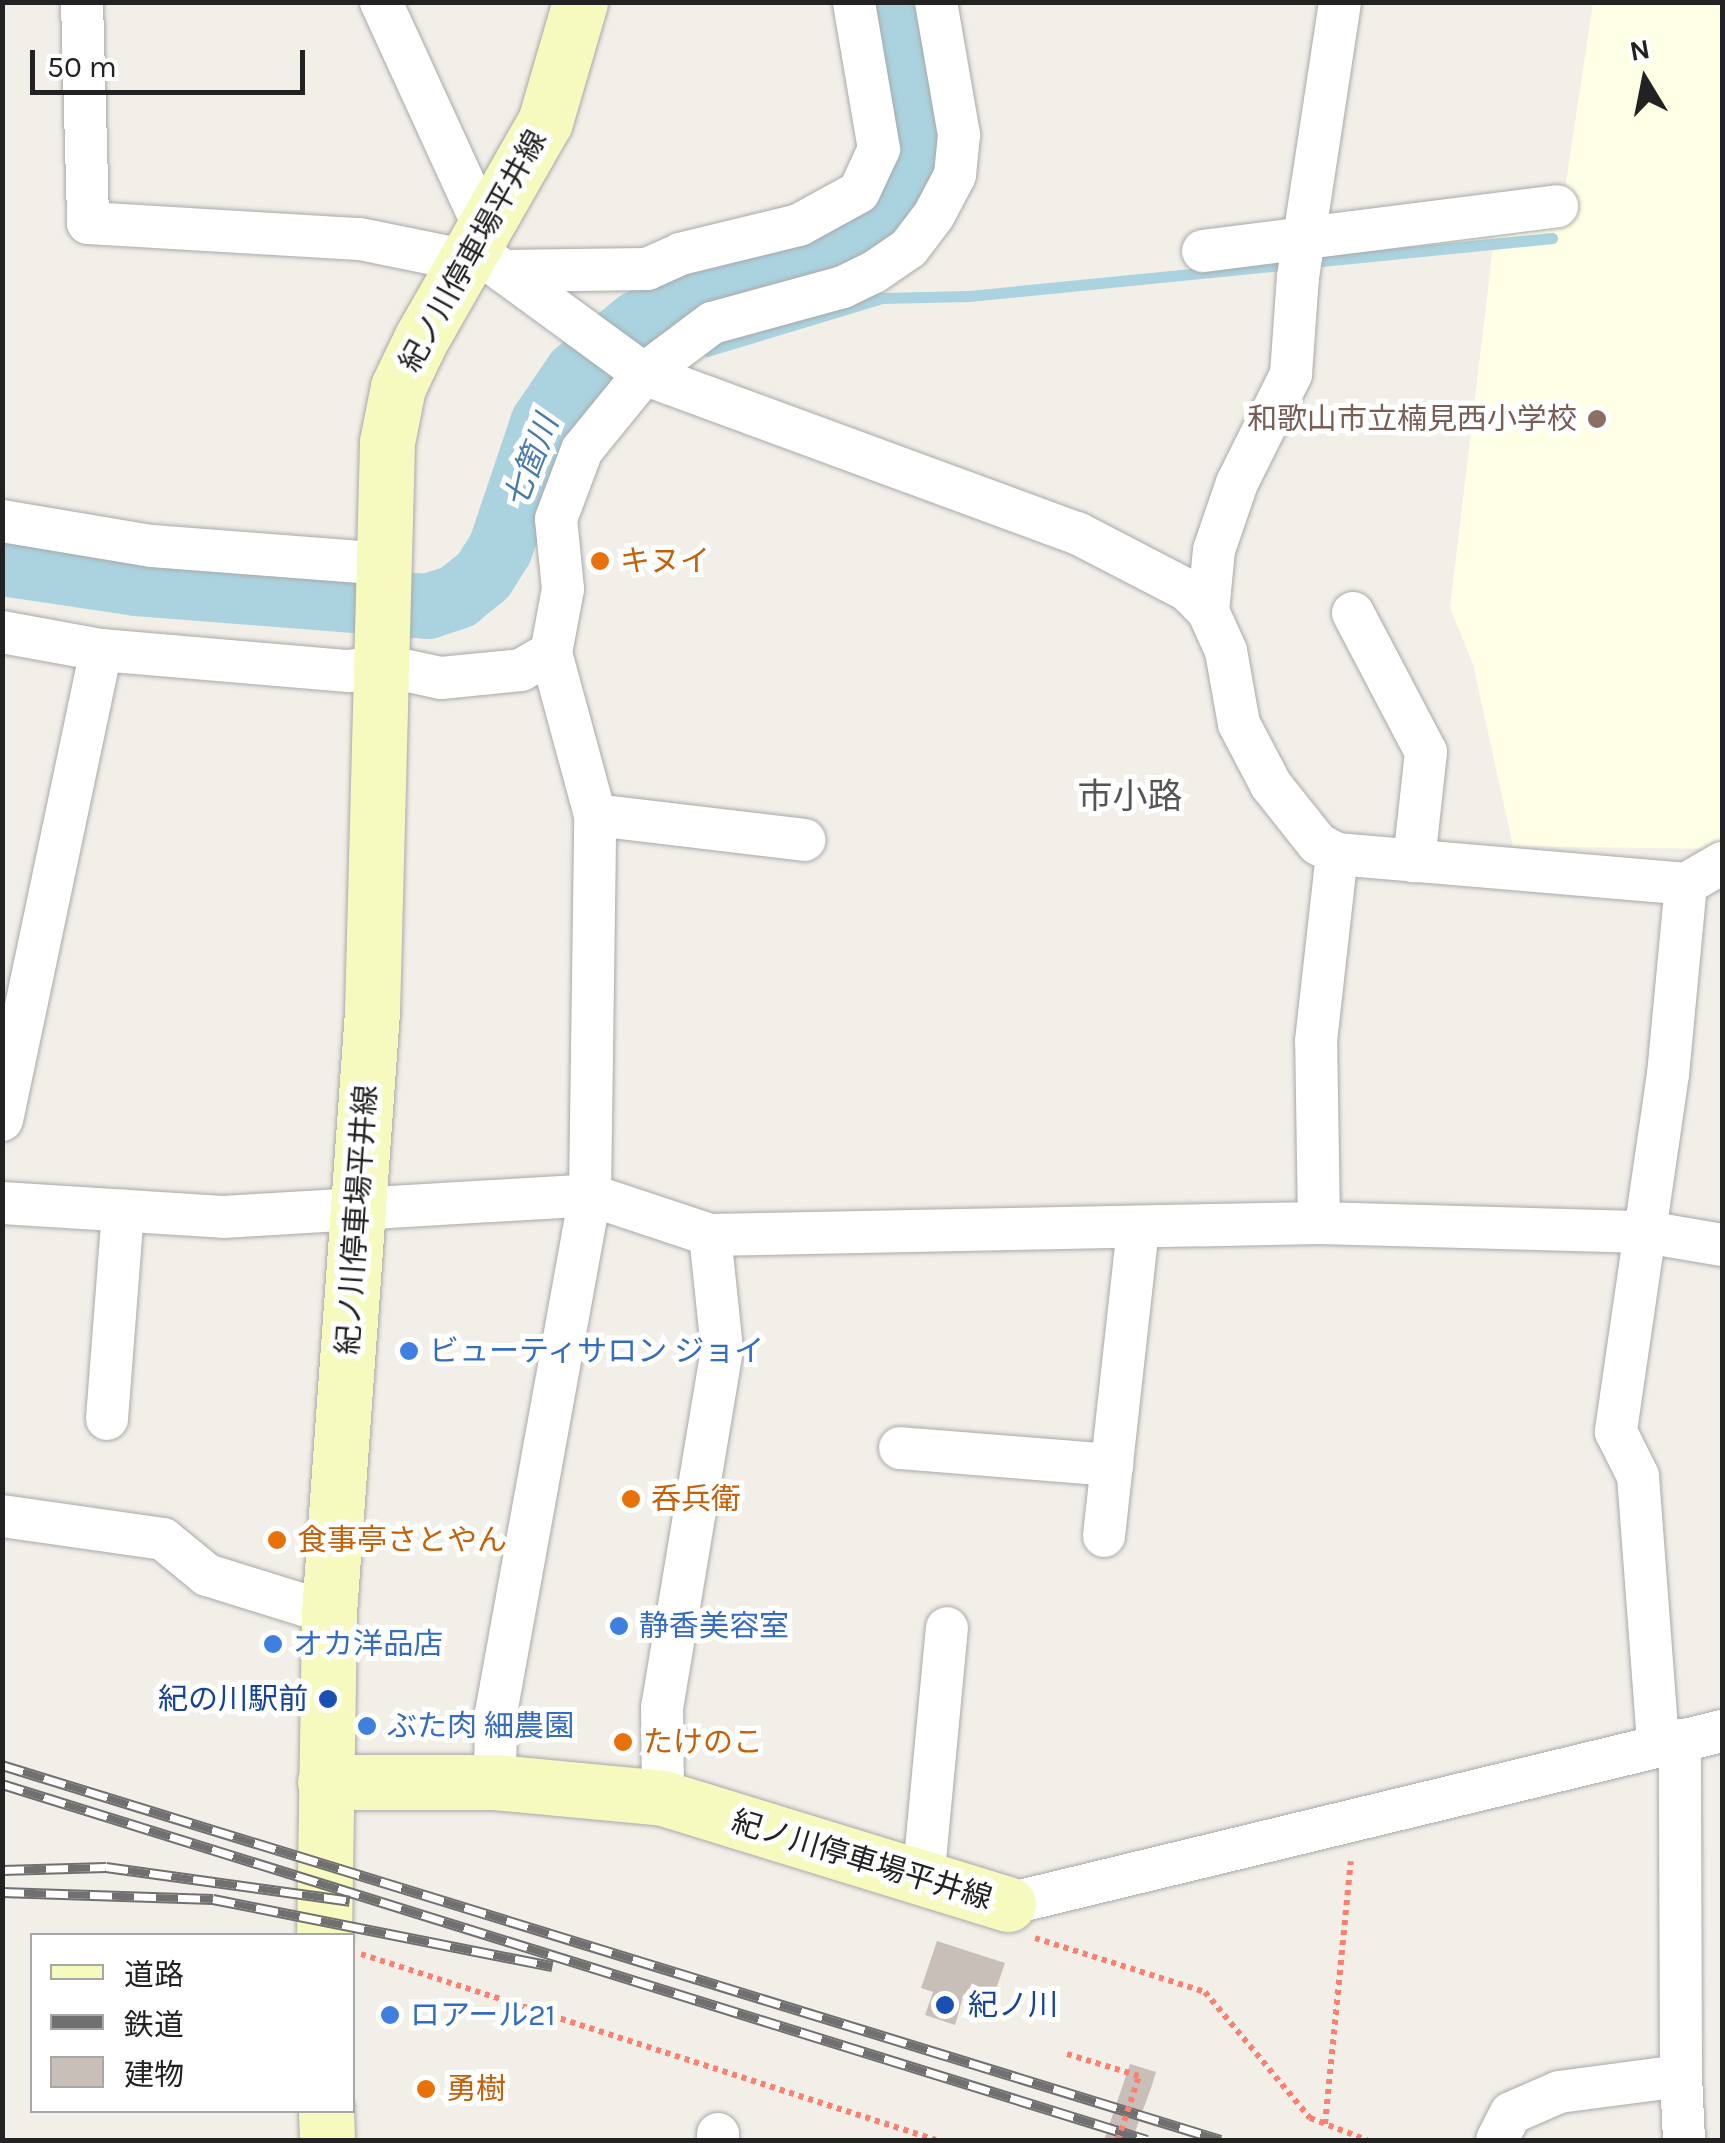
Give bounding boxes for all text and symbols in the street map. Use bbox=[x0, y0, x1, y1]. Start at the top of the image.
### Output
scale bar bbox=[35, 30, 310, 92]
north arrow bbox=[1595, 30, 1695, 130]
text: N bbox=[1627, 32, 1652, 68]
text: 50 m bbox=[47, 49, 117, 85]
street label: 紀ノ川停車場平井線 bbox=[392, 124, 554, 378]
place label: 和歌山市立楠見西小学校 bbox=[1247, 401, 1577, 437]
marker: 和歌山市立楠見西小学校 bbox=[1586, 408, 1608, 430]
water label: 七箇川 bbox=[497, 410, 567, 514]
place label: キヌイ bbox=[620, 543, 710, 579]
marker: キヌイ bbox=[589, 550, 611, 572]
district label: 市小路 bbox=[1078, 776, 1182, 818]
street label: 紀ノ川停車場平井線 bbox=[330, 1084, 384, 1356]
place label: ビューティサロン ジョイ bbox=[429, 1333, 766, 1369]
marker: ビューティサロン ジョイ bbox=[398, 1340, 420, 1362]
place label: 呑兵衛 bbox=[651, 1481, 741, 1517]
marker: 呑兵衛 bbox=[620, 1488, 642, 1510]
place label: 食事亭さとやん bbox=[297, 1522, 507, 1558]
marker: 食事亭さとやん bbox=[266, 1529, 288, 1551]
place label: 静香美容室 bbox=[639, 1608, 789, 1644]
marker: 静香美容室 bbox=[608, 1615, 630, 1637]
place label: オカ洋品店 bbox=[293, 1626, 443, 1662]
marker: オカ洋品店 bbox=[262, 1633, 284, 1655]
place label: 紀の川駅前 bbox=[158, 1681, 308, 1717]
marker: 紀の川駅前 bbox=[317, 1688, 339, 1710]
place label: ぶた肉 細農園 bbox=[387, 1708, 574, 1744]
marker: ぶた肉 細農園 bbox=[356, 1715, 378, 1737]
place label: たけのこ bbox=[643, 1724, 763, 1760]
marker: たけのこ bbox=[612, 1731, 634, 1753]
street label: 紀ノ川停車場平井線 bbox=[728, 1803, 996, 1917]
legend bbox=[30, 1933, 355, 2113]
text: 道路 bbox=[124, 1957, 184, 1993]
place label: 紀ノ川 bbox=[968, 1987, 1058, 2023]
marker: 紀ノ川 bbox=[932, 1992, 958, 2018]
place label: ロアール21 bbox=[410, 1997, 555, 2033]
marker: ロアール21 bbox=[379, 2004, 401, 2026]
text: 鉄道 bbox=[124, 2007, 184, 2043]
text: 建物 bbox=[124, 2057, 184, 2093]
place label: 勇樹 bbox=[446, 2071, 506, 2107]
marker: 勇樹 bbox=[415, 2078, 437, 2100]

